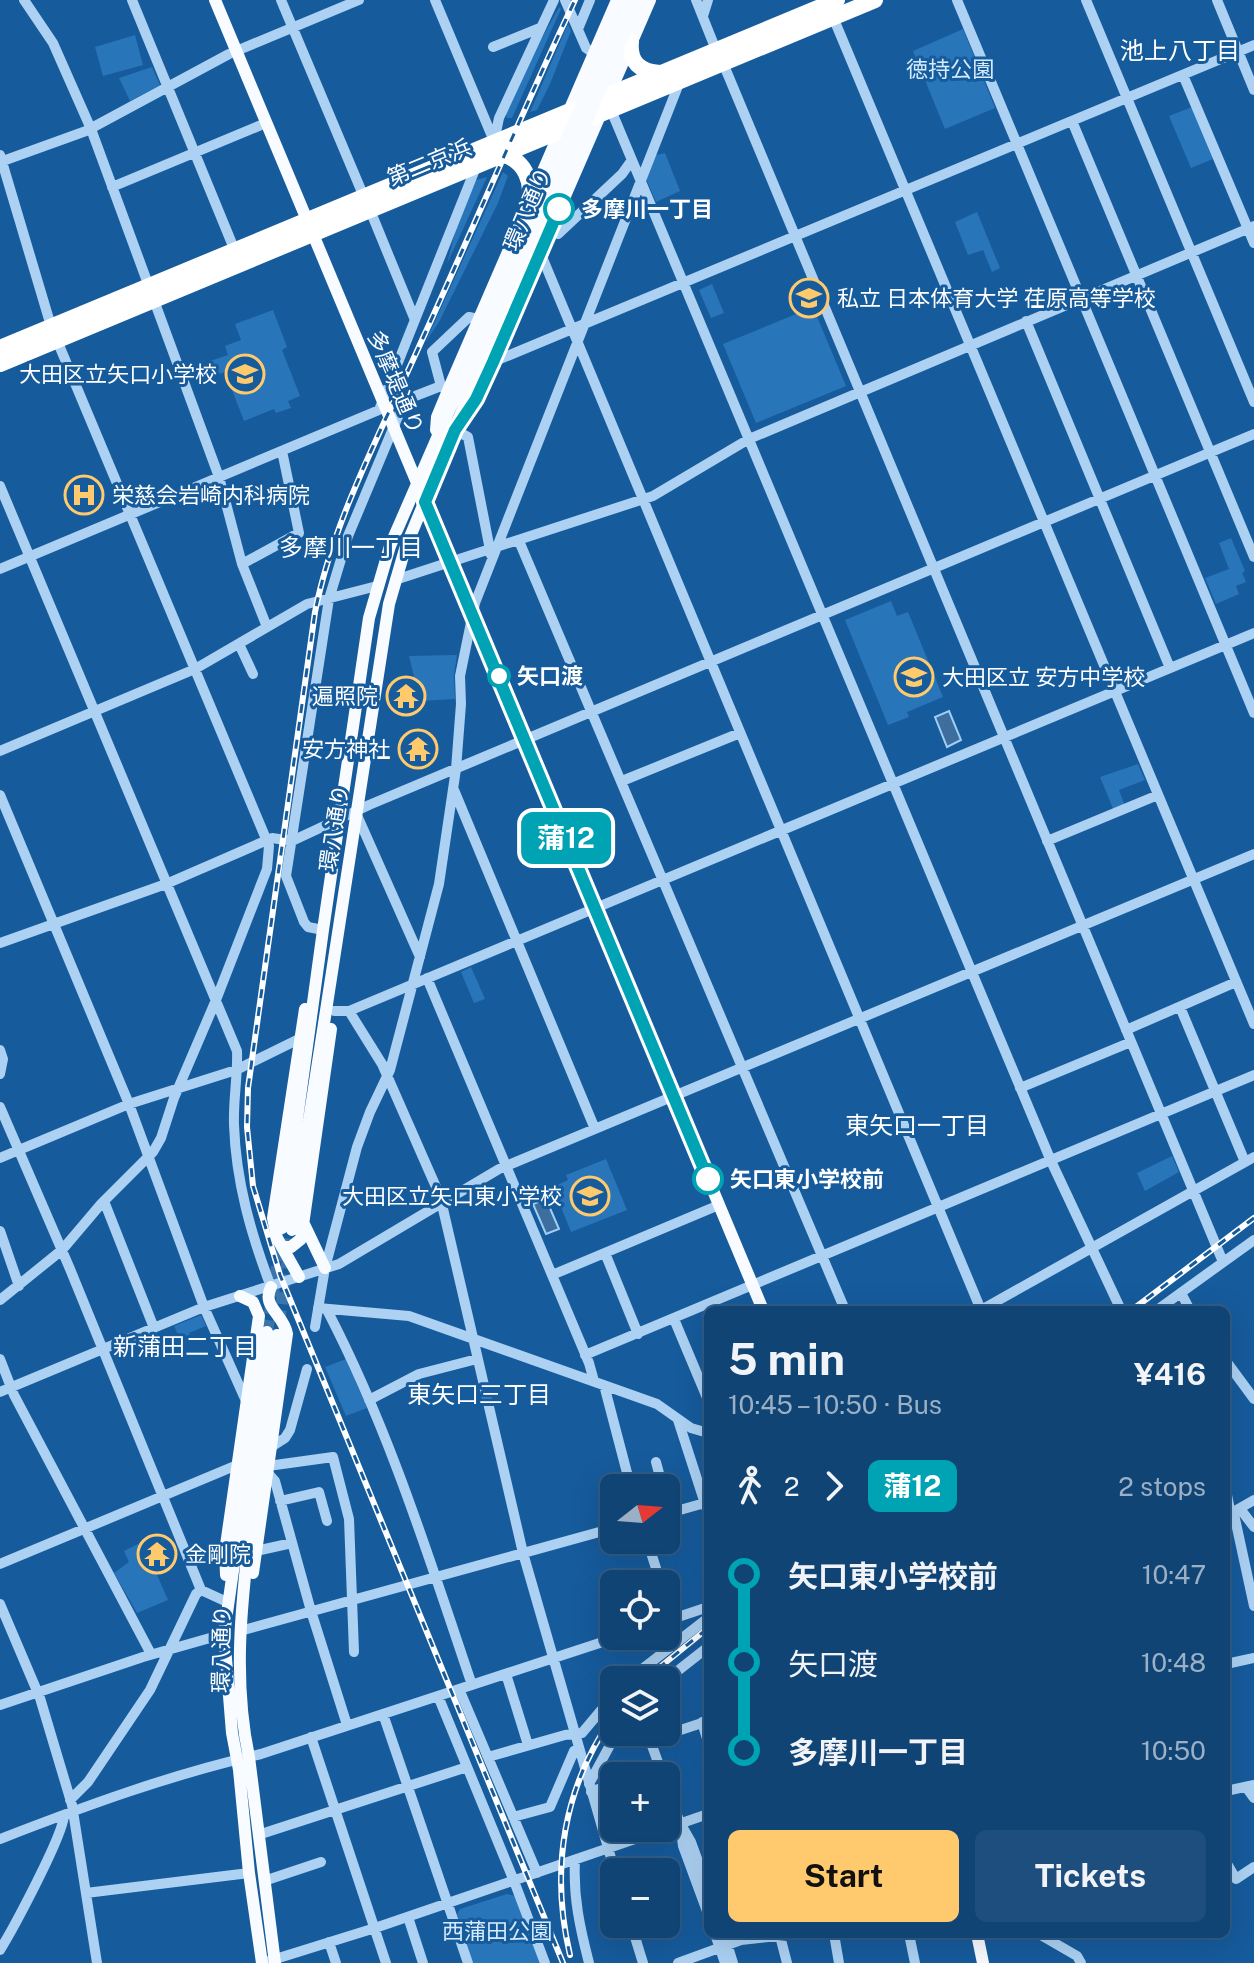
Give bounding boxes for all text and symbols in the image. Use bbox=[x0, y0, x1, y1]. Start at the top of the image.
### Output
district label: 池上八丁目 bbox=[1120, 36, 1240, 64]
park label: 徳持公園 bbox=[906, 56, 994, 82]
street label: 第二京浜 bbox=[383, 133, 475, 191]
street label: 環八通り bbox=[498, 163, 556, 255]
marker: 多摩川一丁目 bbox=[544, 194, 574, 224]
place label: 多摩川一丁目 bbox=[581, 196, 713, 222]
school or university icon: 私立 日本体育大学 荏原高等学校 bbox=[788, 277, 830, 319]
place label: 私立 日本体育大学 荏原高等学校 bbox=[837, 285, 1156, 311]
street label: 多摩堤通り bbox=[363, 326, 429, 438]
school or university icon: 大田区立矢口小学校 bbox=[224, 353, 266, 395]
place label: 大田区立矢口小学校 bbox=[19, 361, 217, 387]
hospital icon: 栄慈会岩崎内科病院 bbox=[63, 474, 105, 516]
place label: 栄慈会岩崎内科病院 bbox=[112, 482, 310, 508]
district label: 多摩川一丁目 bbox=[279, 533, 423, 561]
school or university icon: 大田区立 安方中学校 bbox=[893, 656, 935, 698]
place label: 矢口渡 bbox=[517, 663, 583, 689]
place label: 大田区立 安方中学校 bbox=[942, 664, 1145, 690]
marker: 矢口渡 bbox=[488, 665, 510, 687]
temple icon: 遍照院 bbox=[385, 675, 427, 717]
place label: 遍照院 bbox=[312, 683, 378, 709]
temple icon: 安方神社 bbox=[397, 728, 439, 770]
place label: 安方神社 bbox=[302, 736, 390, 762]
street label: 環八通り bbox=[314, 783, 354, 873]
line badge: 蒲12 bbox=[520, 812, 612, 864]
text: 蒲12 bbox=[537, 821, 595, 854]
district label: 東矢口一丁目 bbox=[845, 1111, 989, 1139]
marker: 矢口東小学校前 bbox=[693, 1164, 723, 1194]
place label: 矢口東小学校前 bbox=[730, 1166, 884, 1192]
school or university icon: 大田区立矢口東小学校 bbox=[569, 1175, 611, 1217]
place label: 大田区立矢口東小学校 bbox=[342, 1183, 562, 1209]
district label: 新蒲田二丁目 bbox=[113, 1332, 257, 1360]
text: 5 min bbox=[728, 1333, 845, 1385]
text: ¥416 bbox=[1134, 1356, 1206, 1392]
district label: 東矢口三丁目 bbox=[407, 1380, 551, 1408]
text: 10:45 – 10:50 · Bus bbox=[728, 1389, 942, 1420]
icon: walk bbox=[728, 1464, 772, 1508]
icon: forward bbox=[812, 1464, 856, 1508]
text: 蒲12 bbox=[884, 1469, 941, 1502]
text: 2 bbox=[784, 1471, 800, 1502]
text: 2 stops bbox=[1118, 1471, 1206, 1502]
north arrow bbox=[600, 1474, 680, 1554]
map controls bbox=[600, 1474, 680, 1938]
temple icon: 金剛院 bbox=[136, 1533, 178, 1575]
place label: 金剛院 bbox=[185, 1541, 251, 1567]
text: 矢口東小学校前 bbox=[788, 1558, 998, 1594]
text: 10:47 bbox=[1142, 1559, 1206, 1590]
button: locate bbox=[600, 1570, 680, 1650]
street label: 環八通り bbox=[207, 1605, 235, 1693]
text: 矢口渡 bbox=[788, 1646, 878, 1682]
text: 10:48 bbox=[1141, 1647, 1206, 1678]
button: layers bbox=[600, 1666, 680, 1746]
text: 多摩川一丁目 bbox=[788, 1734, 968, 1770]
text: 10:50 bbox=[1141, 1735, 1206, 1766]
button: + bbox=[600, 1762, 680, 1842]
button: Start bbox=[728, 1830, 959, 1922]
button: Tickets bbox=[975, 1830, 1206, 1922]
button: − bbox=[600, 1858, 680, 1938]
park label: 西蒲田公園 bbox=[442, 1918, 552, 1944]

